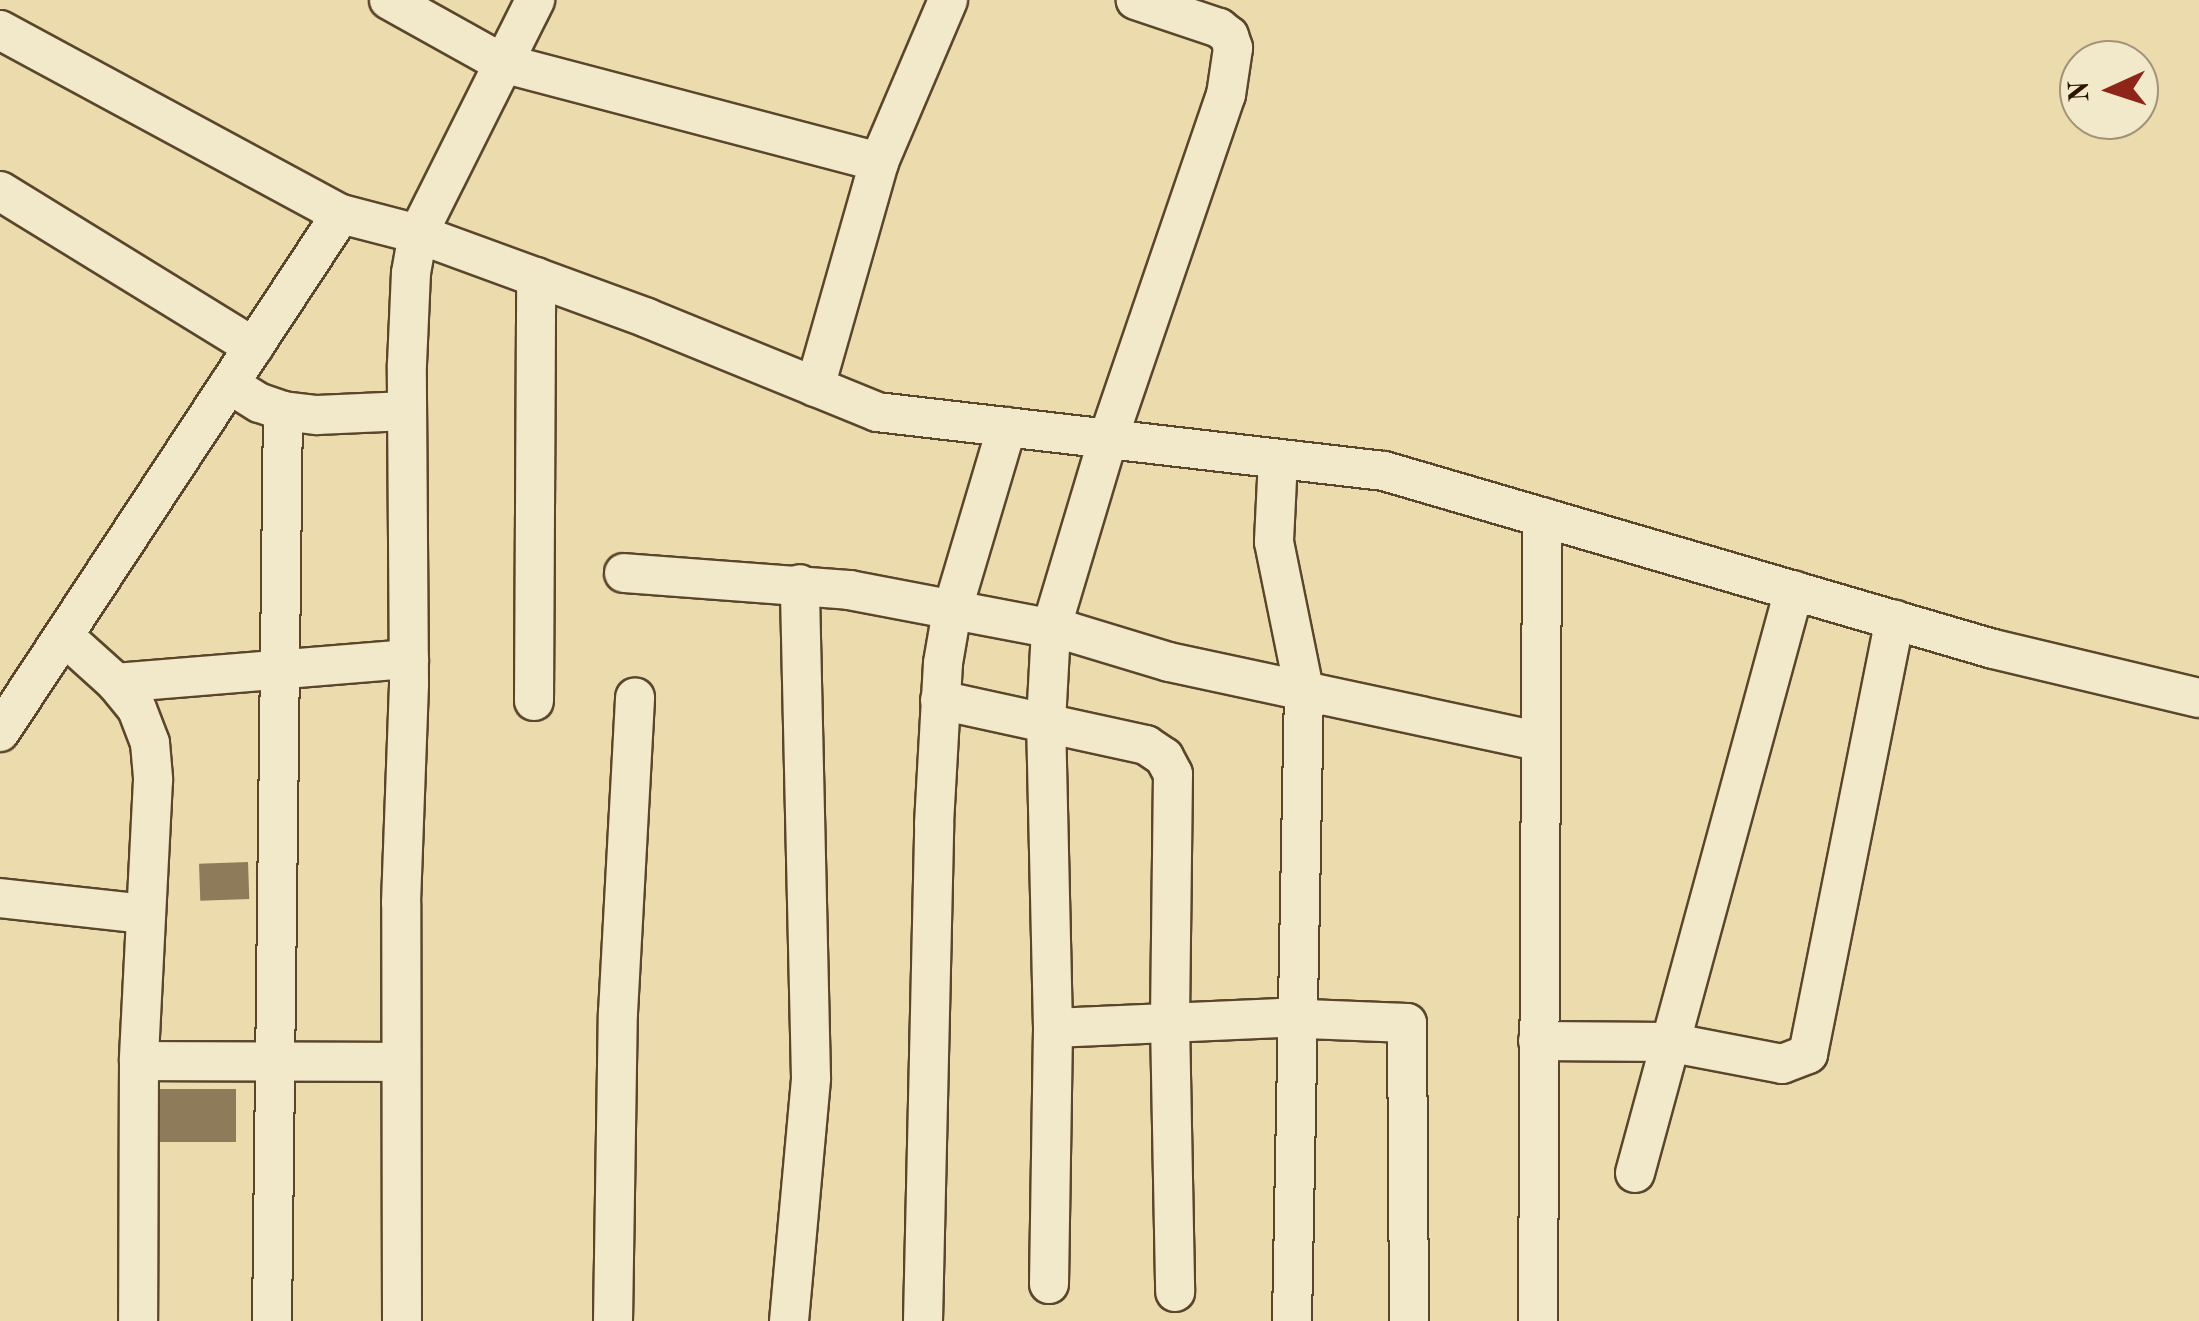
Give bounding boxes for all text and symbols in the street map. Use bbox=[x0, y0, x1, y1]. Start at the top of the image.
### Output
north arrow bbox=[2059, 40, 2159, 140]
text: N bbox=[2066, 80, 2096, 103]

